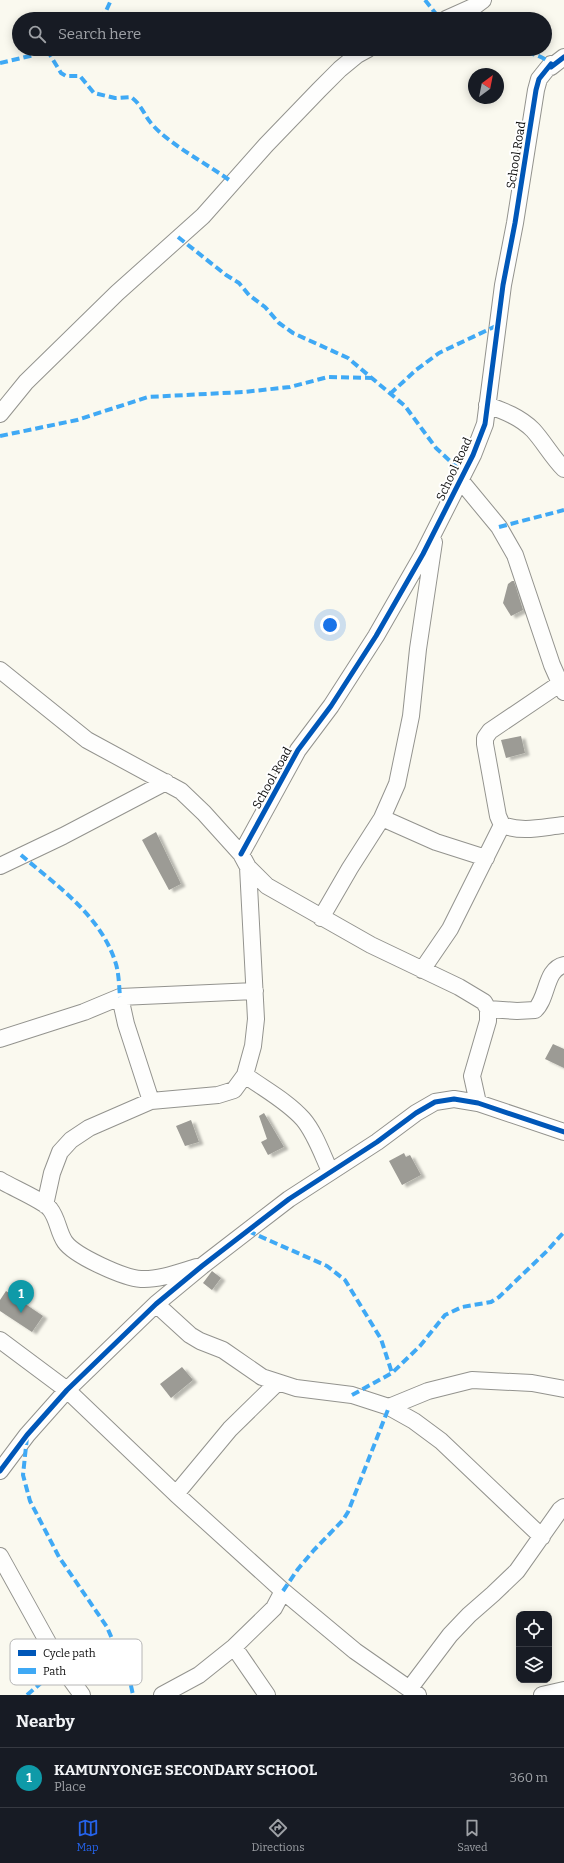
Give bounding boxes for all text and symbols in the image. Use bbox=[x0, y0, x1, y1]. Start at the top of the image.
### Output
search box bbox=[12, 12, 552, 56]
icon: search bbox=[26, 23, 48, 45]
text: Search here bbox=[58, 25, 141, 43]
north arrow bbox=[468, 68, 504, 104]
street label: School Road bbox=[504, 120, 528, 190]
street label: School Road bbox=[433, 435, 475, 503]
your location bbox=[320, 615, 340, 635]
street label: School Road bbox=[249, 745, 295, 811]
pin: 1 bbox=[8, 1280, 34, 1313]
map controls bbox=[516, 1611, 552, 1683]
button: locate bbox=[516, 1611, 552, 1647]
legend bbox=[10, 1639, 142, 1685]
text: Cycle path bbox=[43, 1647, 96, 1660]
button: layers bbox=[516, 1647, 552, 1683]
text: Path bbox=[43, 1665, 66, 1678]
text: Nearby bbox=[16, 1711, 75, 1732]
text: KAMUNYONGE SECONDARY SCHOOL bbox=[54, 1761, 317, 1779]
text: 1 bbox=[26, 1770, 32, 1785]
text: 360 m bbox=[510, 1770, 548, 1785]
text: Place bbox=[54, 1779, 86, 1794]
tab: Map bbox=[76, 1817, 99, 1854]
tab: Directions bbox=[252, 1817, 304, 1854]
tab: Saved bbox=[457, 1817, 488, 1854]

